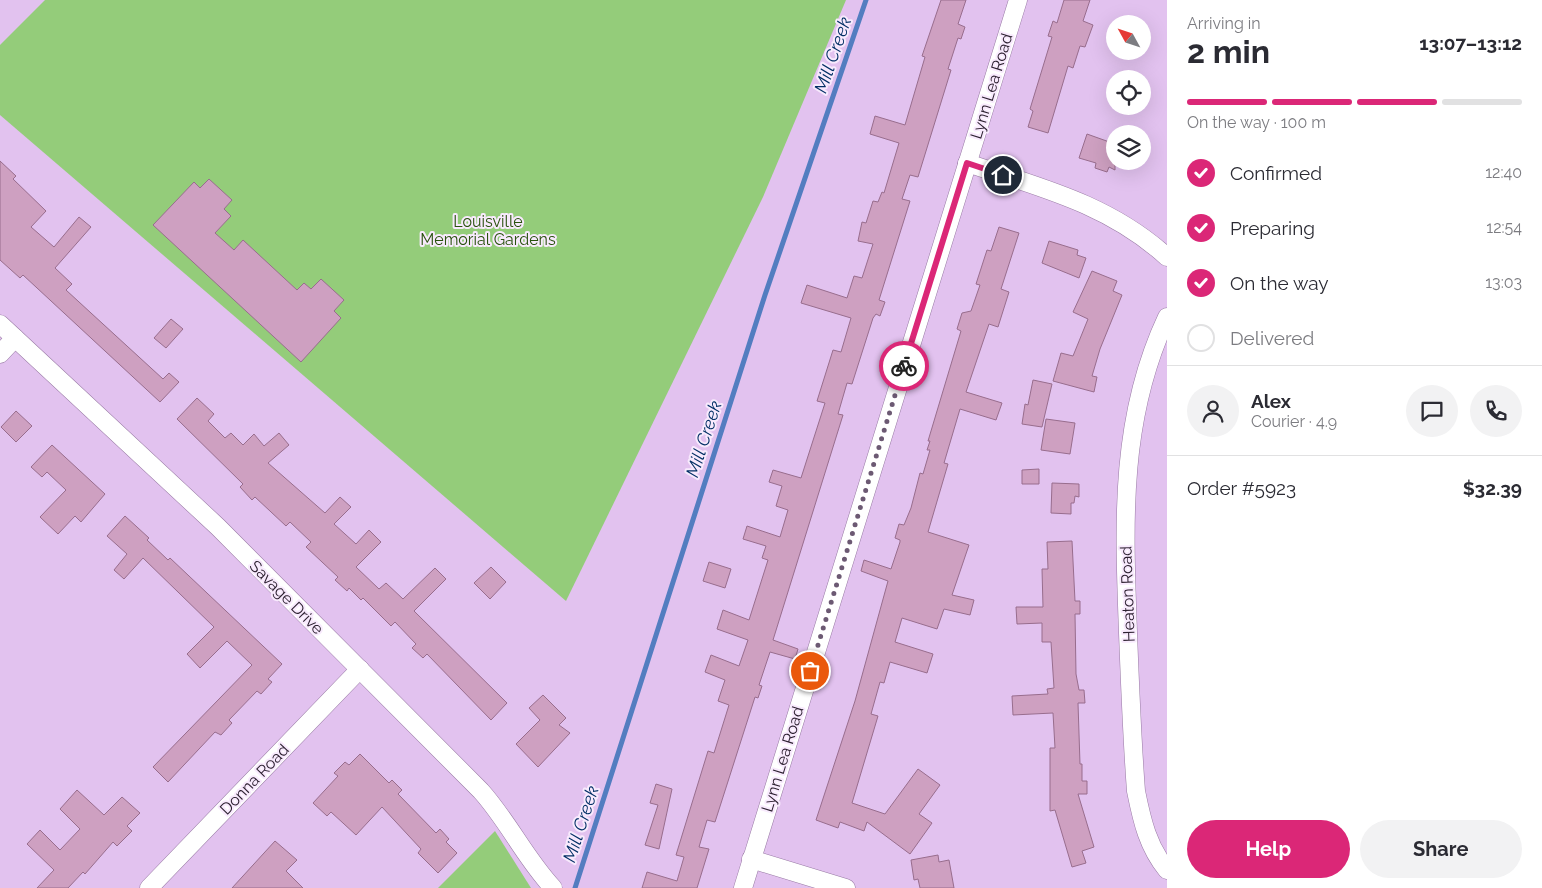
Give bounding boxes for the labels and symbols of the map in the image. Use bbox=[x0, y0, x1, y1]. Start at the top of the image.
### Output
water label: Mill Creek bbox=[810, 14, 855, 96]
north arrow bbox=[1106, 15, 1151, 60]
street label: Lynn Lea Road bbox=[966, 31, 1017, 141]
pin bbox=[982, 154, 1024, 196]
park label: Louisville Memorial Gardens bbox=[420, 212, 556, 249]
courier bbox=[879, 341, 929, 391]
water label: Mill Creek bbox=[681, 398, 726, 480]
street label: Heaton Road bbox=[1116, 546, 1139, 642]
street label: Savage Drive bbox=[246, 556, 328, 638]
pin bbox=[789, 650, 831, 692]
street label: Lynn Lea Road bbox=[757, 704, 808, 814]
street label: Donna Road bbox=[216, 740, 293, 819]
water label: Mill Creek bbox=[558, 783, 603, 865]

